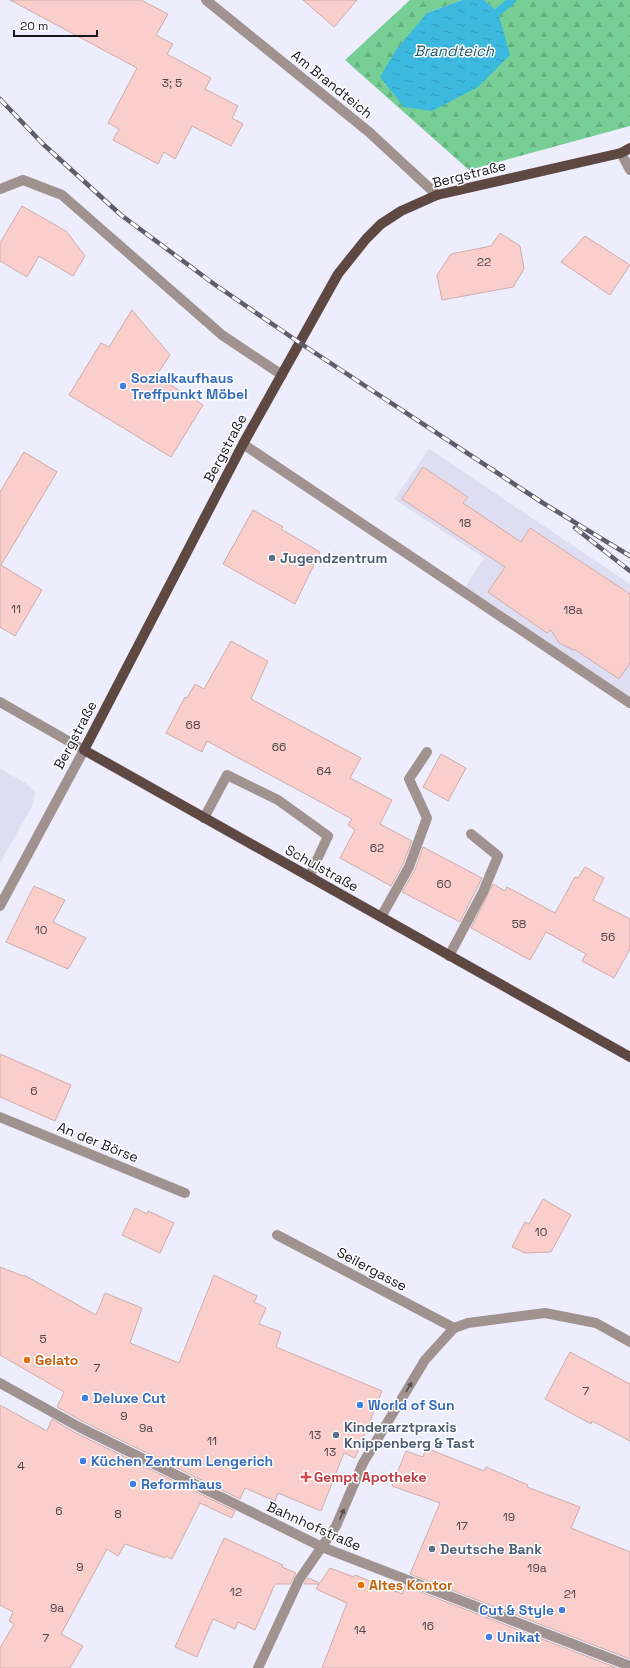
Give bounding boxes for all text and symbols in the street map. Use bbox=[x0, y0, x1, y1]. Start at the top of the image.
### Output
scale bar bbox=[14, 12, 97, 38]
text: 20 m bbox=[20, 18, 48, 34]
water label: Brandteich bbox=[414, 41, 495, 60]
street label: Am Brandteich bbox=[288, 46, 376, 122]
house number: 3; 5 bbox=[162, 75, 182, 91]
street label: Bergstraße bbox=[430, 156, 508, 192]
house number: 22 bbox=[477, 254, 491, 270]
place label: Sozialkaufhaus Treffpunkt Möbel bbox=[131, 369, 248, 403]
marker: Sozialkaufhaus Treffpunkt Möbel bbox=[118, 381, 128, 391]
street label: Bergstraße bbox=[199, 410, 251, 486]
house number: 18 bbox=[459, 515, 471, 531]
place label: Jugendzentrum bbox=[280, 549, 387, 567]
marker: Jugendzentrum bbox=[267, 553, 277, 563]
house number: 11 bbox=[11, 601, 21, 617]
house number: 18a bbox=[563, 602, 583, 618]
street label: Bergstraße bbox=[49, 697, 101, 773]
house number: 68 bbox=[186, 717, 200, 733]
house number: 66 bbox=[272, 739, 286, 755]
house number: 64 bbox=[317, 763, 332, 779]
street label: Schulstraße bbox=[282, 840, 362, 896]
house number: 62 bbox=[370, 840, 384, 856]
house number: 60 bbox=[436, 876, 452, 892]
house number: 58 bbox=[512, 916, 526, 932]
house number: 10 bbox=[35, 922, 47, 938]
house number: 56 bbox=[601, 929, 615, 945]
house number: 6 bbox=[30, 1083, 38, 1099]
street label: An der Börse bbox=[55, 1118, 141, 1166]
house number: 10 bbox=[535, 1224, 547, 1240]
street label: Seilergasse bbox=[334, 1243, 410, 1295]
house number: 5 bbox=[39, 1331, 47, 1347]
place label: Gelato bbox=[35, 1351, 78, 1369]
marker: Gelato bbox=[22, 1355, 32, 1365]
house number: 7 bbox=[94, 1360, 101, 1376]
one-way arrow bbox=[405, 1381, 412, 1393]
house number: 7 bbox=[583, 1383, 590, 1399]
place label: Deluxe Cut bbox=[93, 1389, 166, 1407]
marker: Deluxe Cut bbox=[80, 1393, 90, 1403]
place label: World of Sun bbox=[368, 1396, 455, 1414]
marker: World of Sun bbox=[355, 1400, 365, 1410]
house number: 9 bbox=[120, 1408, 128, 1424]
place label: Kinderarztpraxis Knippenberg & Tast bbox=[344, 1418, 475, 1452]
house number: 9a bbox=[139, 1420, 153, 1436]
house number: 13 bbox=[309, 1427, 321, 1443]
marker: Kinderarztpraxis Knippenberg & Tast bbox=[331, 1430, 341, 1440]
house number: 11 bbox=[207, 1433, 217, 1449]
house number: 13 bbox=[324, 1444, 336, 1460]
place label: Küchen Zentrum Lengerich bbox=[91, 1452, 273, 1470]
marker: Küchen Zentrum Lengerich bbox=[78, 1456, 88, 1466]
house number: 4 bbox=[17, 1458, 25, 1474]
place label: Gempt Apotheke bbox=[314, 1468, 427, 1486]
marker: Gempt Apotheke bbox=[301, 1472, 311, 1482]
place label: Reformhaus bbox=[141, 1475, 222, 1493]
marker: Reformhaus bbox=[128, 1479, 138, 1489]
street label: Bahnhofstraße bbox=[264, 1497, 364, 1555]
house number: 6 bbox=[55, 1503, 63, 1519]
house number: 8 bbox=[114, 1506, 122, 1522]
one-way arrow bbox=[339, 1507, 345, 1519]
house number: 19 bbox=[503, 1509, 515, 1525]
house number: 17 bbox=[456, 1518, 468, 1534]
place label: Deutsche Bank bbox=[440, 1540, 542, 1558]
marker: Deutsche Bank bbox=[427, 1544, 437, 1554]
house number: 9 bbox=[76, 1559, 84, 1575]
house number: 19a bbox=[527, 1560, 547, 1576]
place label: Altes Kontor bbox=[369, 1576, 453, 1594]
marker: Altes Kontor bbox=[356, 1580, 366, 1590]
house number: 12 bbox=[230, 1584, 242, 1600]
house number: 21 bbox=[564, 1586, 576, 1602]
house number: 9a bbox=[50, 1600, 64, 1616]
place label: Cut & Style bbox=[479, 1601, 554, 1619]
marker: Cut & Style bbox=[557, 1605, 567, 1615]
house number: 16 bbox=[422, 1618, 434, 1634]
house number: 14 bbox=[354, 1622, 367, 1638]
place label: Unikat bbox=[497, 1628, 540, 1646]
house number: 7 bbox=[43, 1630, 50, 1646]
marker: Unikat bbox=[484, 1632, 494, 1642]

